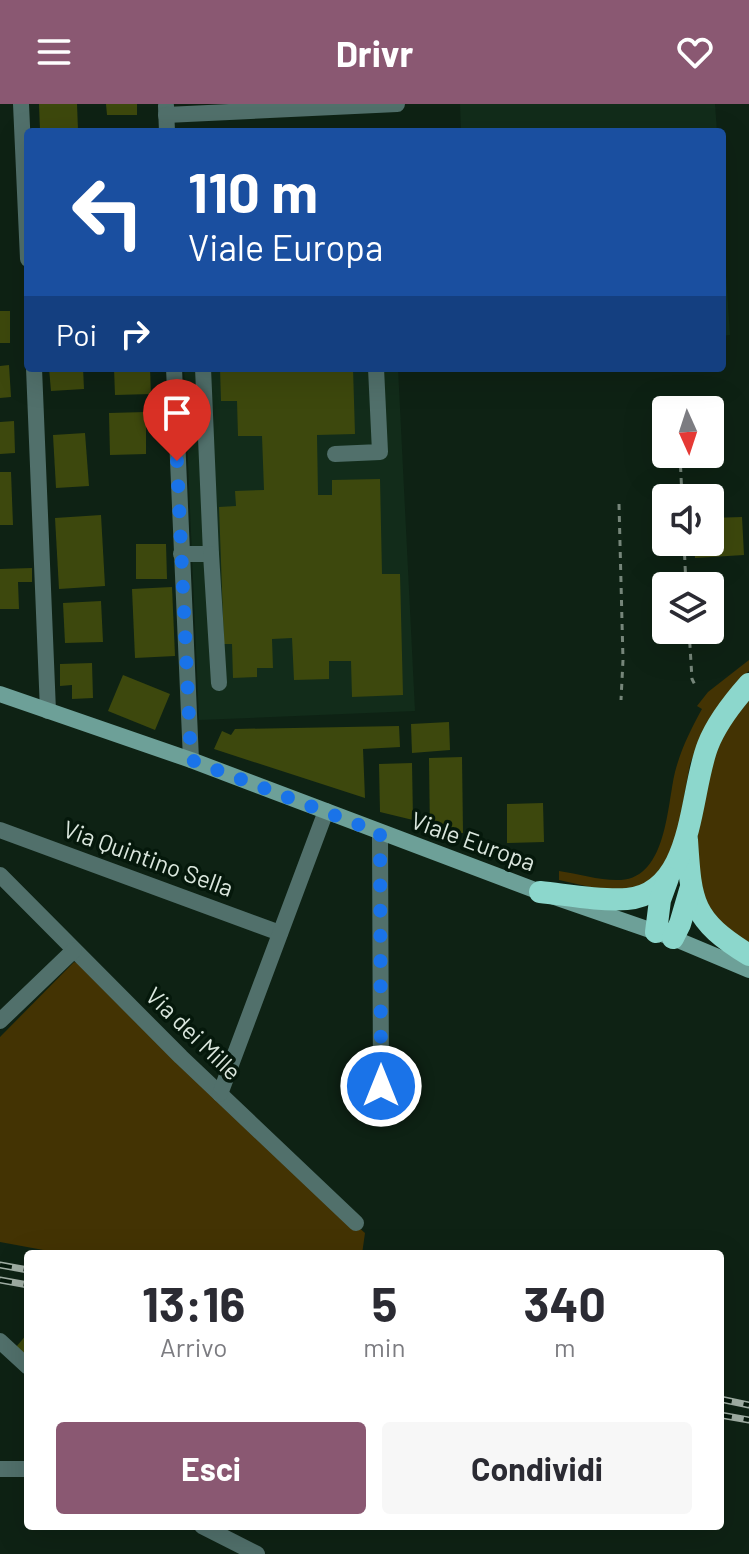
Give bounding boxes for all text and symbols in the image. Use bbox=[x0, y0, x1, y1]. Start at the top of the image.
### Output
icon: menu bbox=[32, 30, 76, 74]
icon: heart bbox=[673, 30, 717, 74]
text: Drivr bbox=[336, 31, 413, 74]
text: 110 m bbox=[188, 157, 318, 224]
icon: left bbox=[56, 160, 160, 264]
text: Viale Europa bbox=[188, 225, 383, 268]
icon: right bbox=[113, 312, 157, 356]
text: Poi bbox=[56, 316, 97, 352]
pin bbox=[143, 379, 211, 461]
icon: arrive bbox=[155, 391, 199, 435]
north arrow bbox=[652, 396, 724, 468]
map controls bbox=[652, 396, 724, 644]
button: sound bbox=[652, 484, 724, 556]
button: layers bbox=[652, 572, 724, 644]
street label: Viale Europa bbox=[407, 805, 540, 876]
street label: Via Quintino Sella bbox=[60, 813, 237, 902]
street label: Via dei Mille bbox=[140, 980, 248, 1085]
position arrow bbox=[339, 1044, 423, 1128]
text: 13:16 bbox=[142, 1274, 245, 1332]
text: 5 bbox=[371, 1274, 397, 1332]
text: 340 bbox=[524, 1274, 606, 1332]
text: Arrivo bbox=[160, 1331, 227, 1362]
text: min bbox=[363, 1331, 405, 1362]
text: m bbox=[554, 1331, 575, 1362]
button: Esci bbox=[56, 1422, 366, 1514]
button: Condividi bbox=[382, 1422, 692, 1514]

